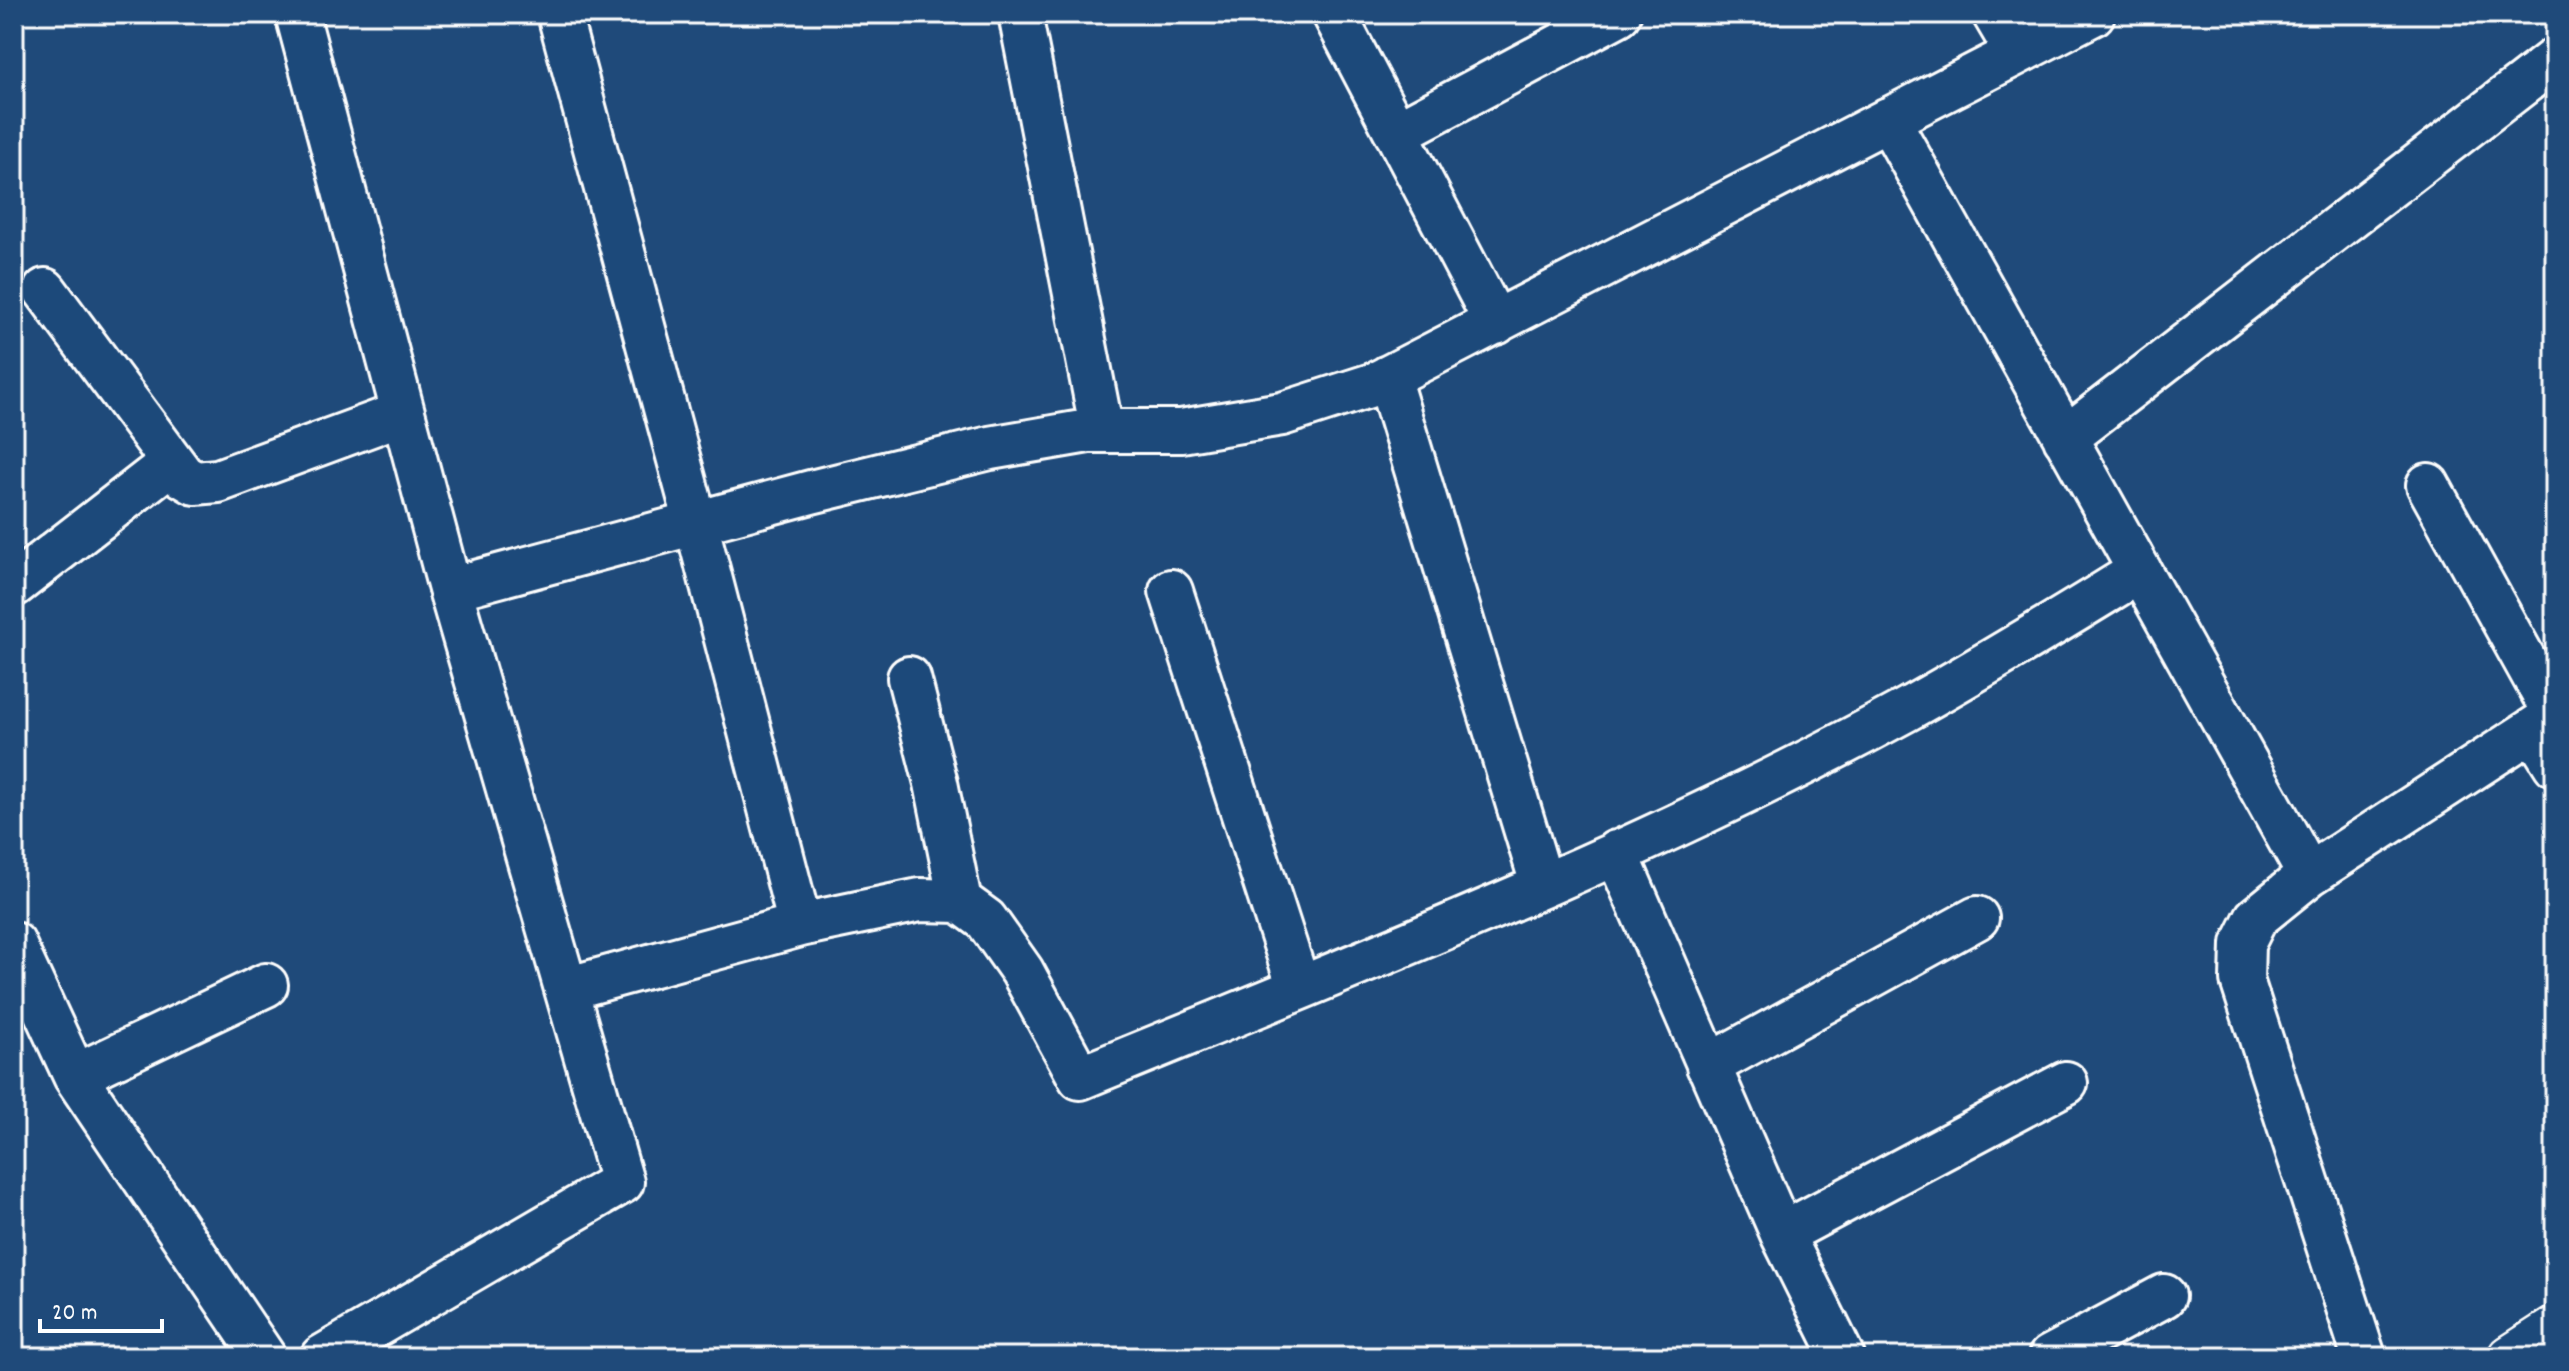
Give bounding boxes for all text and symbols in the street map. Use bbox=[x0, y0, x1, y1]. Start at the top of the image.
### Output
scale bar bbox=[40, 1283, 162, 1333]
text: 20 m bbox=[52, 1297, 98, 1331]

